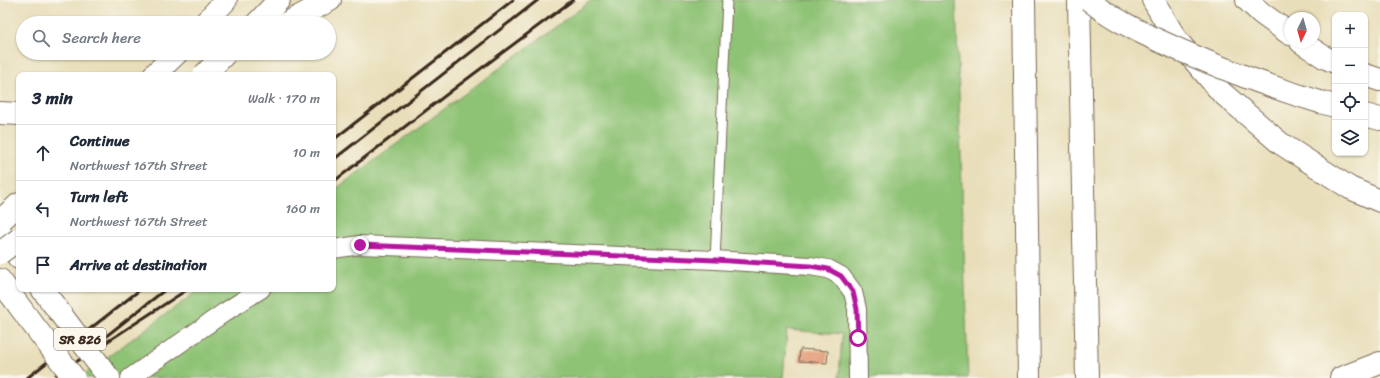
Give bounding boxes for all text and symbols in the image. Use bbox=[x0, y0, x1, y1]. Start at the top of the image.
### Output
north arrow bbox=[1284, 12, 1320, 48]
map controls bbox=[1332, 12, 1368, 156]
button: + bbox=[1332, 12, 1368, 48]
search box bbox=[16, 16, 336, 60]
text: Search here bbox=[62, 25, 141, 51]
icon: search bbox=[30, 27, 52, 49]
button: − bbox=[1332, 48, 1368, 84]
text: 3 min bbox=[32, 83, 73, 113]
button: locate bbox=[1332, 84, 1368, 120]
text: Walk · 170 m bbox=[248, 87, 320, 110]
button: layers bbox=[1332, 120, 1368, 156]
text: Continue bbox=[70, 128, 130, 154]
text: 10 m bbox=[293, 141, 320, 164]
icon: ahead bbox=[32, 142, 54, 164]
text: Northwest 167th Street bbox=[70, 154, 208, 177]
text: Turn left bbox=[70, 184, 128, 210]
text: 160 m bbox=[285, 197, 320, 220]
icon: left bbox=[32, 198, 54, 220]
text: Northwest 167th Street bbox=[70, 210, 208, 233]
route end bbox=[351, 236, 369, 254]
text: Arrive at destination bbox=[70, 252, 207, 278]
icon: arrive bbox=[32, 254, 54, 276]
road number: SR 826 bbox=[54, 328, 106, 350]
route start bbox=[849, 329, 867, 347]

